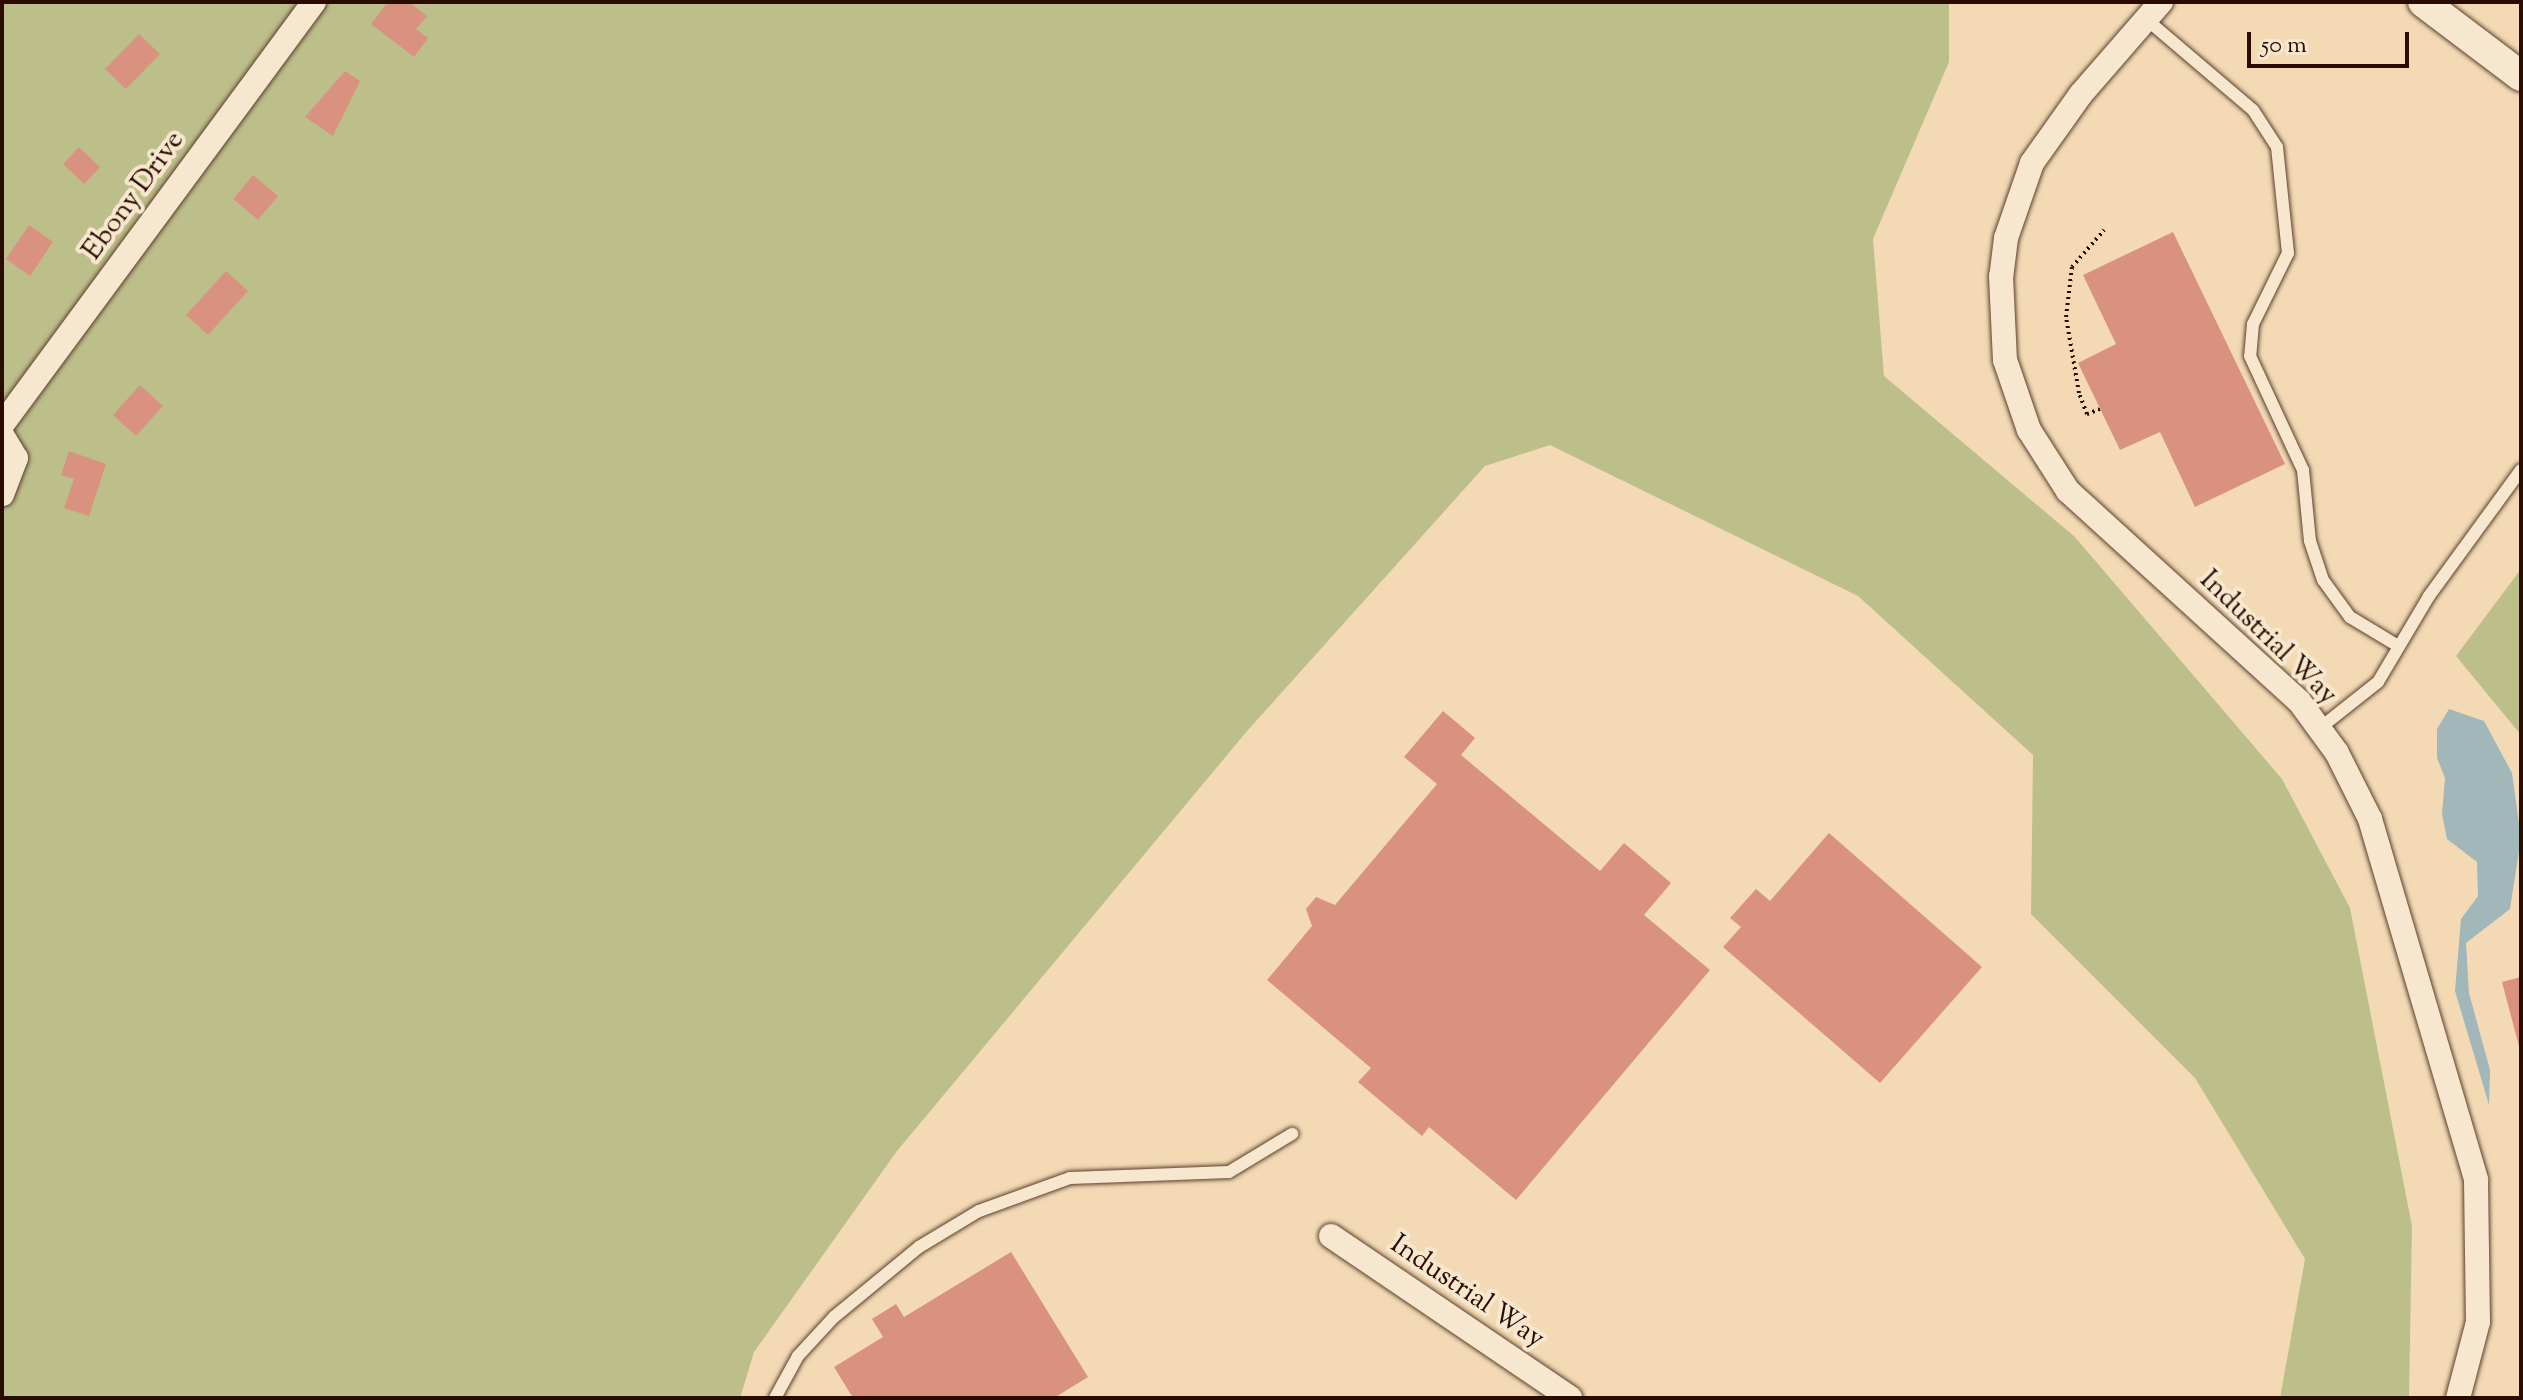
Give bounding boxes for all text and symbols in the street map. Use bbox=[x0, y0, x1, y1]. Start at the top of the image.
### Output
scale bar bbox=[2251, 16, 2413, 66]
text: 50 m bbox=[2261, 29, 2307, 63]
street label: Ebony Drive bbox=[76, 125, 192, 267]
street label: Industrial Way bbox=[2192, 564, 2344, 712]
street label: Industrial Way bbox=[1384, 1228, 1550, 1356]

